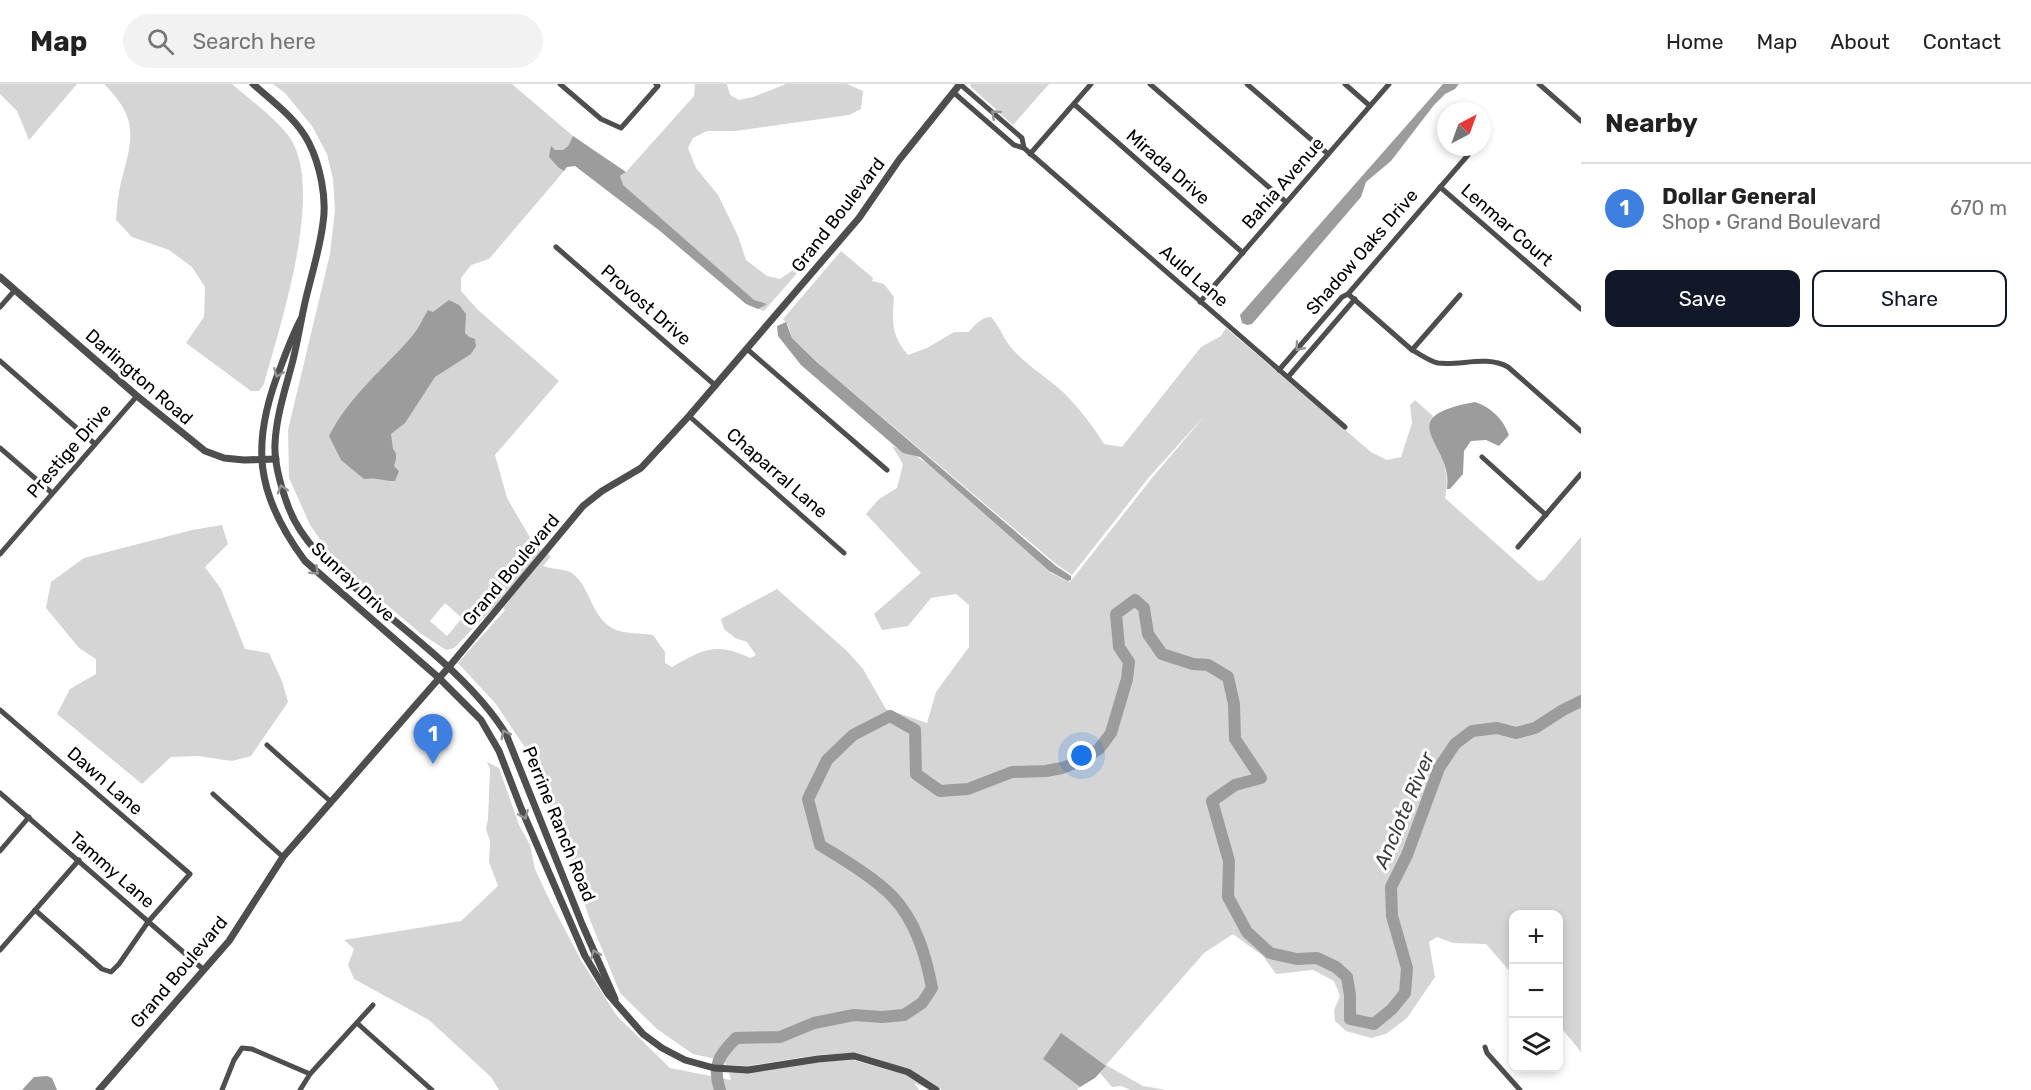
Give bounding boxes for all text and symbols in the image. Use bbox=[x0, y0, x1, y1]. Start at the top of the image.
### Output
search box bbox=[123, 14, 543, 68]
text: Map bbox=[30, 25, 87, 58]
icon: search bbox=[144, 25, 177, 58]
text: Search here bbox=[192, 28, 316, 55]
text: Home bbox=[1666, 29, 1723, 54]
text: Map bbox=[1756, 29, 1797, 54]
text: About bbox=[1830, 29, 1890, 54]
text: Contact bbox=[1923, 29, 2001, 54]
north arrow bbox=[1437, 102, 1491, 156]
text: Nearby bbox=[1605, 108, 1698, 139]
one-way arrow bbox=[991, 110, 1002, 121]
street label: Mirada Drive bbox=[1122, 125, 1214, 209]
street label: Bahia Avenue bbox=[1237, 133, 1329, 233]
street label: Grand Boulevard bbox=[786, 153, 890, 277]
street label: Lenmar Court bbox=[1456, 179, 1558, 271]
text: Dollar General bbox=[1662, 183, 1816, 210]
street label: Shadow Oaks Drive bbox=[1301, 185, 1423, 319]
text: 1 bbox=[1620, 196, 1629, 220]
text: 670 m bbox=[1950, 196, 2007, 220]
text: Shop · Grand Boulevard bbox=[1662, 210, 1881, 234]
street label: Auld Lane bbox=[1155, 240, 1233, 312]
street label: Provost Drive bbox=[596, 260, 696, 350]
button: Save bbox=[1605, 270, 1800, 327]
button: Share bbox=[1812, 270, 2007, 327]
street label: Darlington Road bbox=[81, 324, 197, 430]
one-way arrow bbox=[1295, 340, 1306, 351]
one-way arrow bbox=[273, 367, 285, 378]
street label: Prestige Drive bbox=[22, 399, 116, 503]
street label: Chaparral Lane bbox=[722, 423, 832, 523]
one-way arrow bbox=[277, 484, 290, 495]
street label: Grand Boulevard bbox=[458, 510, 564, 630]
street label: Sunray Drive bbox=[307, 538, 399, 626]
one-way arrow bbox=[309, 564, 319, 575]
pin: 1 bbox=[414, 714, 452, 764]
one-way arrow bbox=[501, 729, 513, 740]
your location bbox=[1067, 741, 1096, 770]
street label: Dawn Lane bbox=[63, 742, 147, 820]
street label: Perrine Ranch Road bbox=[518, 743, 600, 905]
water label: Anclote River bbox=[1368, 747, 1440, 873]
one-way arrow bbox=[517, 808, 529, 819]
street label: Tammy Lane bbox=[65, 827, 159, 913]
map controls bbox=[1509, 910, 1563, 1072]
button: + bbox=[1509, 910, 1563, 964]
street label: Grand Boulevard bbox=[126, 912, 232, 1032]
one-way arrow bbox=[590, 949, 602, 960]
button: − bbox=[1509, 964, 1563, 1018]
button: layers bbox=[1509, 1018, 1563, 1072]

